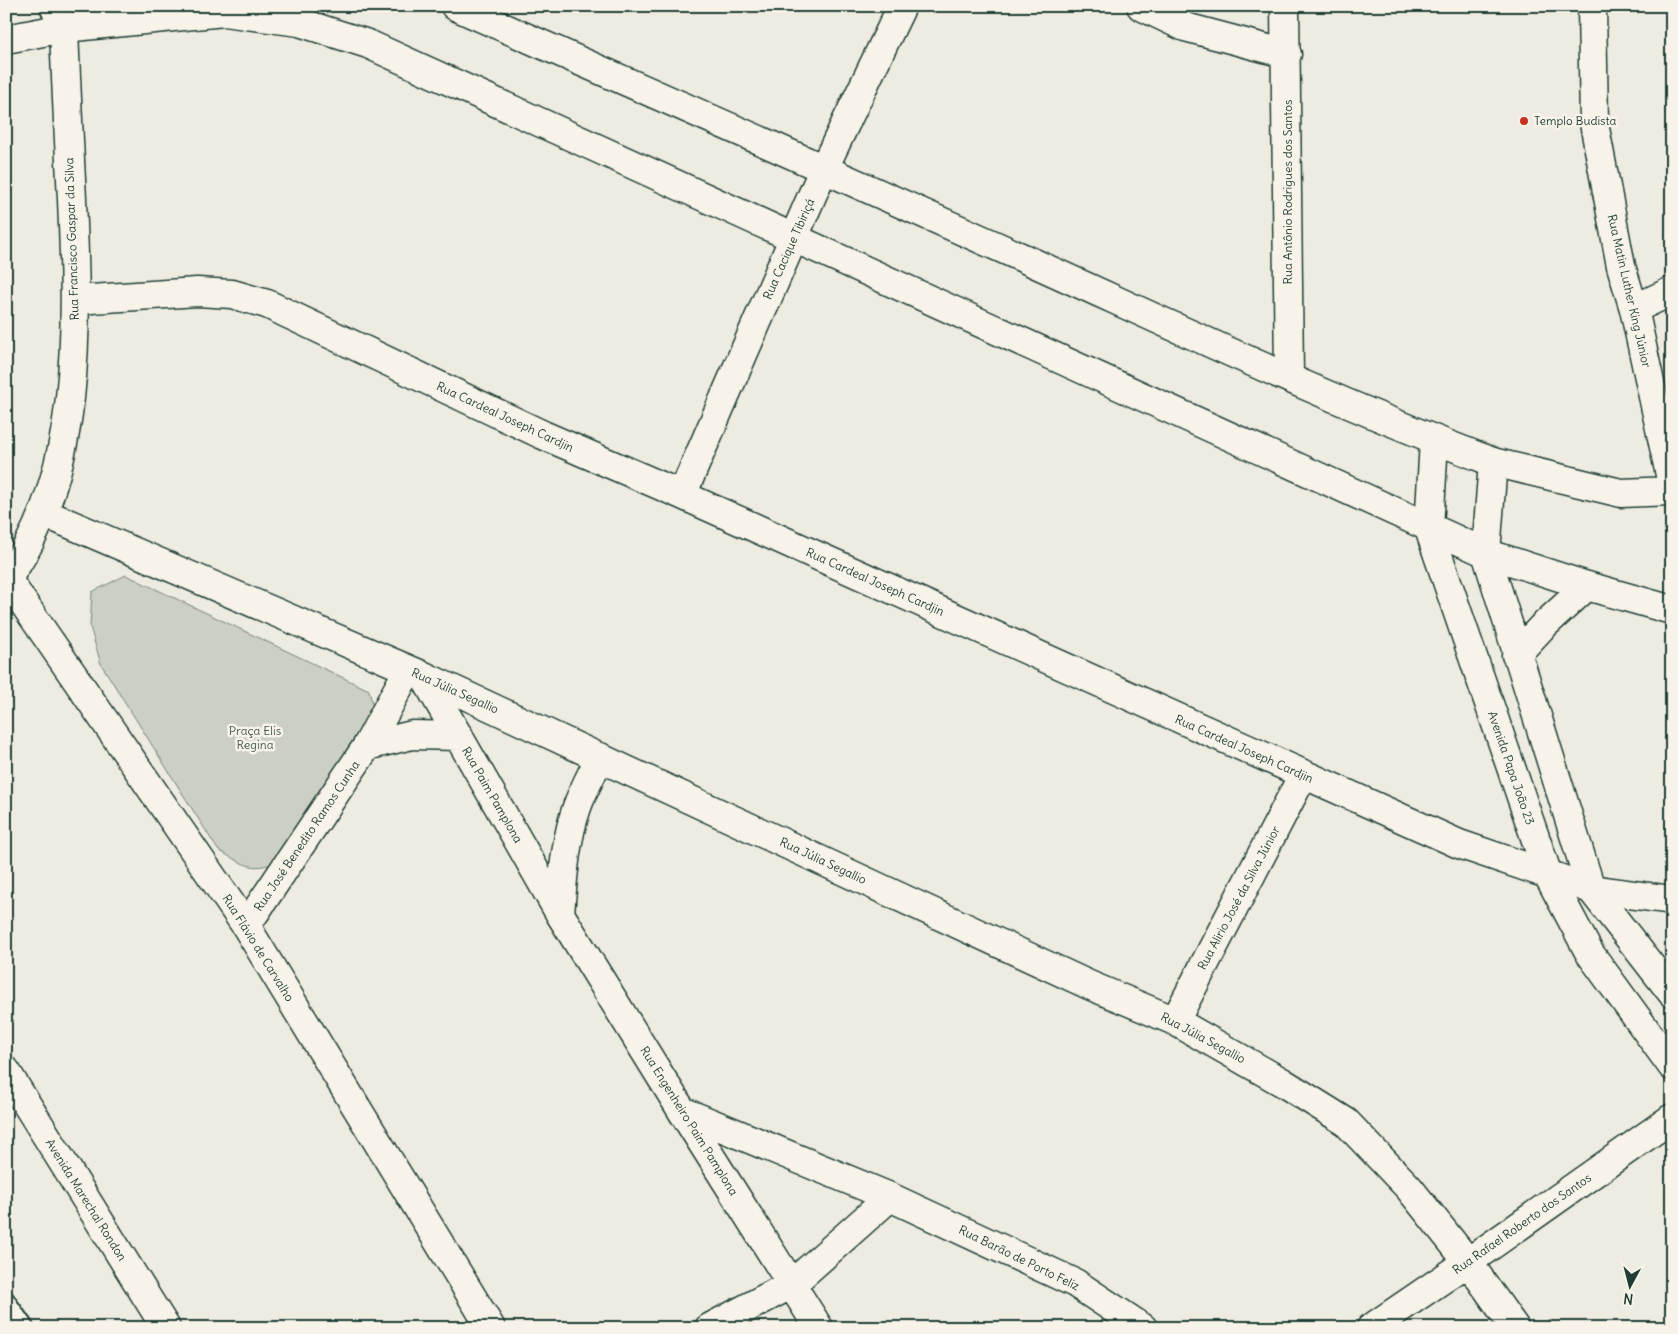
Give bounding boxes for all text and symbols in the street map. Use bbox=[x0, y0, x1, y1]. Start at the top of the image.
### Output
street label: Rua Antônio Rodrigues dos Santos bbox=[1280, 100, 1295, 284]
place label: Templo Budista bbox=[1534, 113, 1617, 128]
marker: Templo Budista bbox=[1518, 115, 1530, 127]
street label: Rua Francisco Gaspar da Silva bbox=[61, 157, 82, 321]
street label: Rua Cacique Tibiriçá bbox=[759, 196, 818, 302]
street label: Rua Matin Luther King Júnior bbox=[1605, 213, 1654, 369]
street label: Rua Cardeal Joseph Cardjin bbox=[434, 378, 576, 455]
street label: Rua Cardeal Joseph Cardjin bbox=[804, 544, 947, 619]
street label: Rua Júlia Segallio bbox=[409, 665, 501, 717]
street label: Avenida Papa João 23 bbox=[1485, 709, 1538, 827]
street label: Rua Cardeal Joseph Cardjin bbox=[1173, 711, 1316, 786]
park label: Praça Elis Regina bbox=[229, 723, 281, 752]
street label: Rua Paim Pamplona bbox=[459, 744, 526, 846]
street label: Rua José Benedito Ramos Cunha bbox=[250, 757, 363, 914]
street label: Rua Alirio José da Silva Júnior bbox=[1194, 823, 1283, 972]
street label: Rua Júlia Segallio bbox=[777, 834, 869, 887]
street label: Rua Flávio de Carvalho bbox=[219, 891, 298, 1004]
street label: Rua Júlia Segallio bbox=[1158, 1009, 1248, 1066]
street label: Rua Engenheiro Paim Pamplona bbox=[637, 1043, 742, 1198]
street label: Avenida Marechal Rondon bbox=[43, 1136, 130, 1264]
street label: Rua Rafael Roberto dos Santos bbox=[1449, 1170, 1594, 1277]
street label: Rua Barão de Porto Feliz bbox=[956, 1222, 1082, 1293]
north arrow bbox=[1606, 1262, 1656, 1312]
text: N bbox=[1623, 1289, 1634, 1308]

